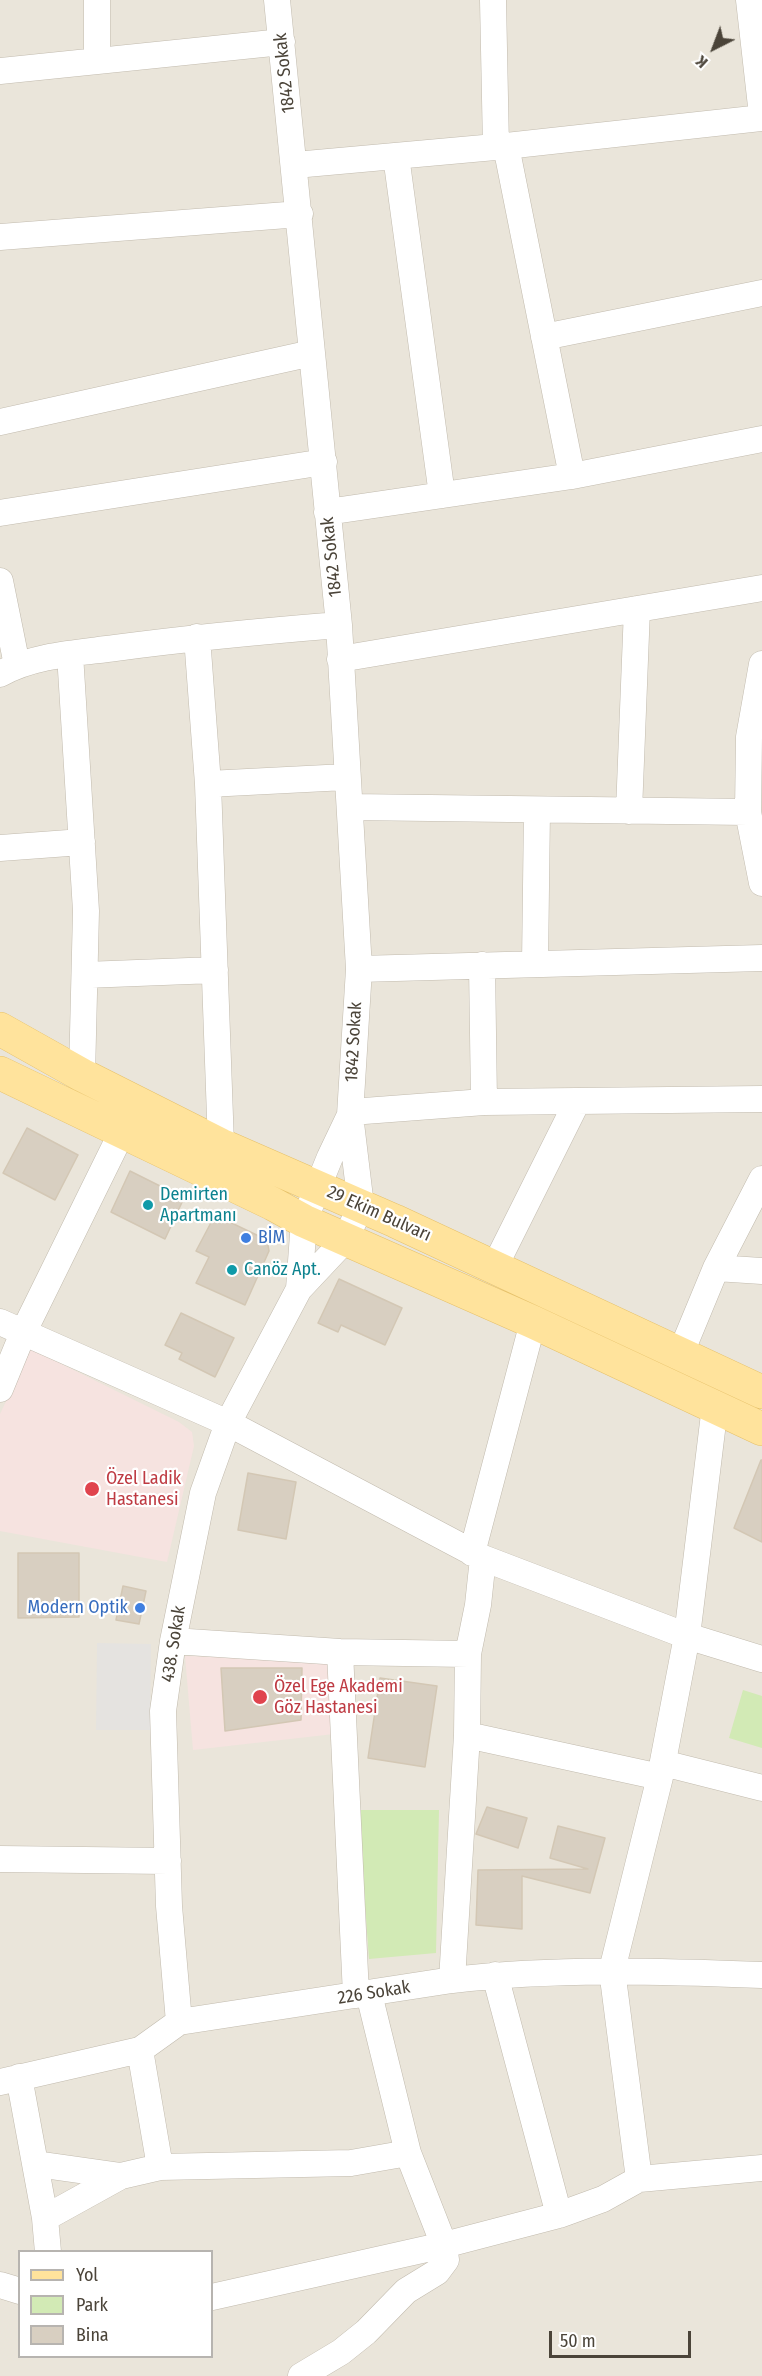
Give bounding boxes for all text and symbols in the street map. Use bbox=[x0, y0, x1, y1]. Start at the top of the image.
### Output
north arrow bbox=[684, 18, 744, 78]
street label: 1842 Sokak bbox=[270, 32, 300, 114]
text: K bbox=[692, 52, 711, 72]
street label: 1842 Sokak bbox=[317, 516, 347, 598]
street label: 1842 Sokak bbox=[341, 1001, 367, 1083]
street label: 29 Ekim Bulvarı bbox=[324, 1181, 434, 1247]
place label: Demirten Apartmanı bbox=[160, 1184, 237, 1226]
marker: Demirten Apartmanı bbox=[141, 1198, 155, 1212]
place label: BİM bbox=[258, 1227, 285, 1249]
marker: BİM bbox=[239, 1231, 253, 1245]
place label: Canöz Apt. bbox=[244, 1259, 321, 1281]
marker: Canöz Apt. bbox=[225, 1263, 239, 1277]
place label: Özel Ladik Hastanesi bbox=[106, 1468, 181, 1510]
marker: Özel Ladik Hastanesi bbox=[83, 1480, 101, 1498]
place label: Modern Optik bbox=[28, 1597, 128, 1619]
marker: Modern Optik bbox=[133, 1601, 147, 1615]
street label: 438. Sokak bbox=[157, 1604, 191, 1684]
place label: Özel Ege Akademi Göz Hastanesi bbox=[274, 1676, 403, 1718]
marker: Özel Ege Akademi Göz Hastanesi bbox=[251, 1688, 269, 1706]
street label: 226 Sokak bbox=[336, 1977, 412, 2009]
legend bbox=[18, 2250, 213, 2358]
text: Yol bbox=[76, 2264, 98, 2286]
text: Park bbox=[76, 2294, 108, 2316]
scale bar bbox=[552, 2319, 694, 2357]
text: Bina bbox=[76, 2324, 109, 2346]
text: 50 m bbox=[560, 2330, 596, 2352]

